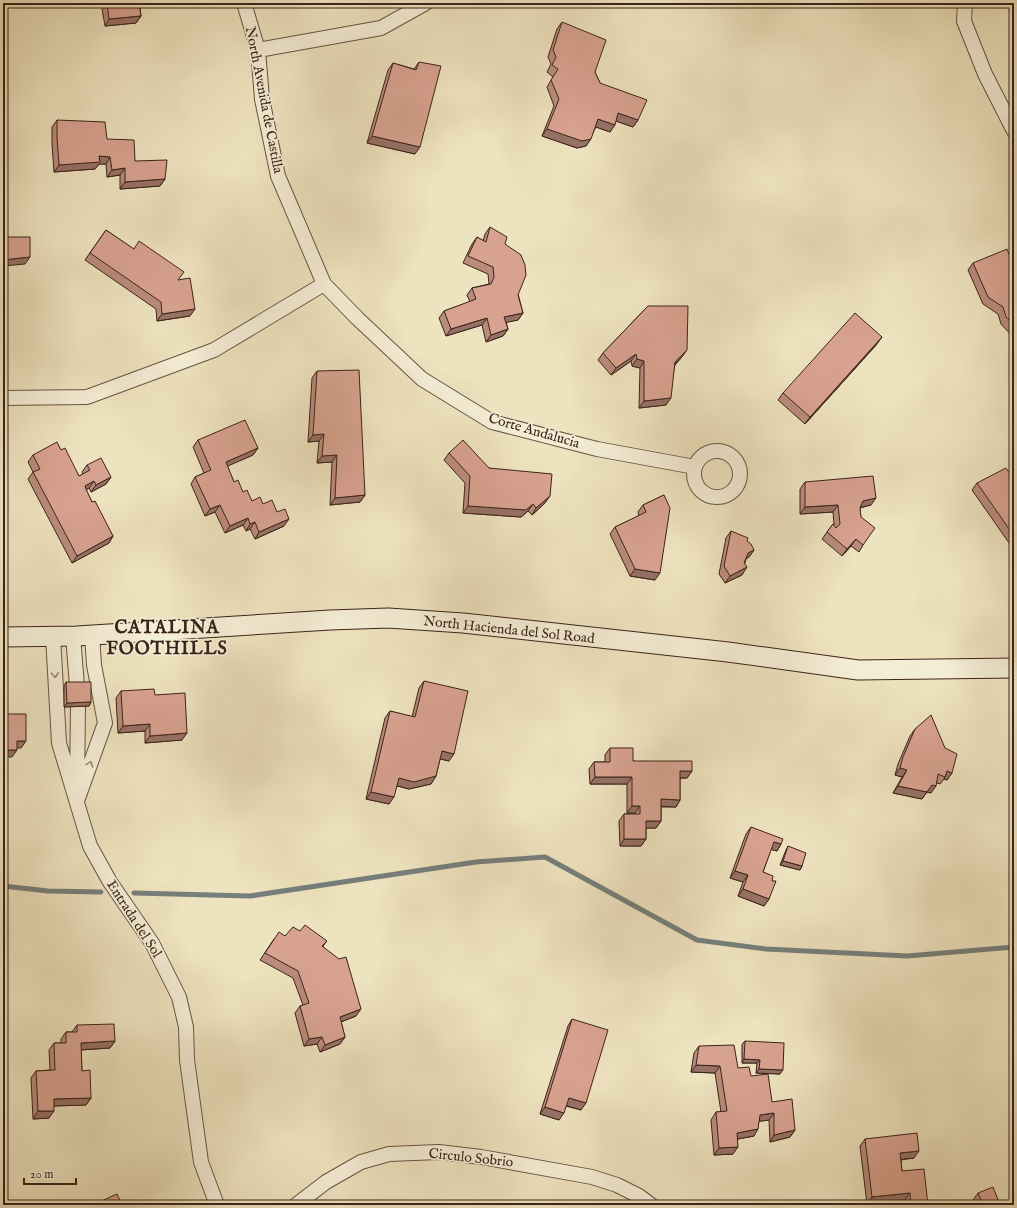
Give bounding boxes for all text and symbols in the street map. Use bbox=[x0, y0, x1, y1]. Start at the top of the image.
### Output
street label: North Avenida de Castilla bbox=[241, 25, 287, 176]
street label: Corte Andalucia bbox=[486, 409, 583, 453]
street label: North Hacienda del Sol Road bbox=[423, 612, 596, 648]
district label: CATALINA FOOTHILLS bbox=[106, 617, 228, 661]
one-way arrow bbox=[51, 672, 59, 678]
one-way arrow bbox=[85, 760, 93, 767]
street label: Entrada del Sol bbox=[102, 877, 166, 961]
street label: Circulo Sobrio bbox=[428, 1145, 515, 1171]
scale bar bbox=[24, 1160, 76, 1186]
text: 20 m bbox=[30, 1167, 53, 1182]

